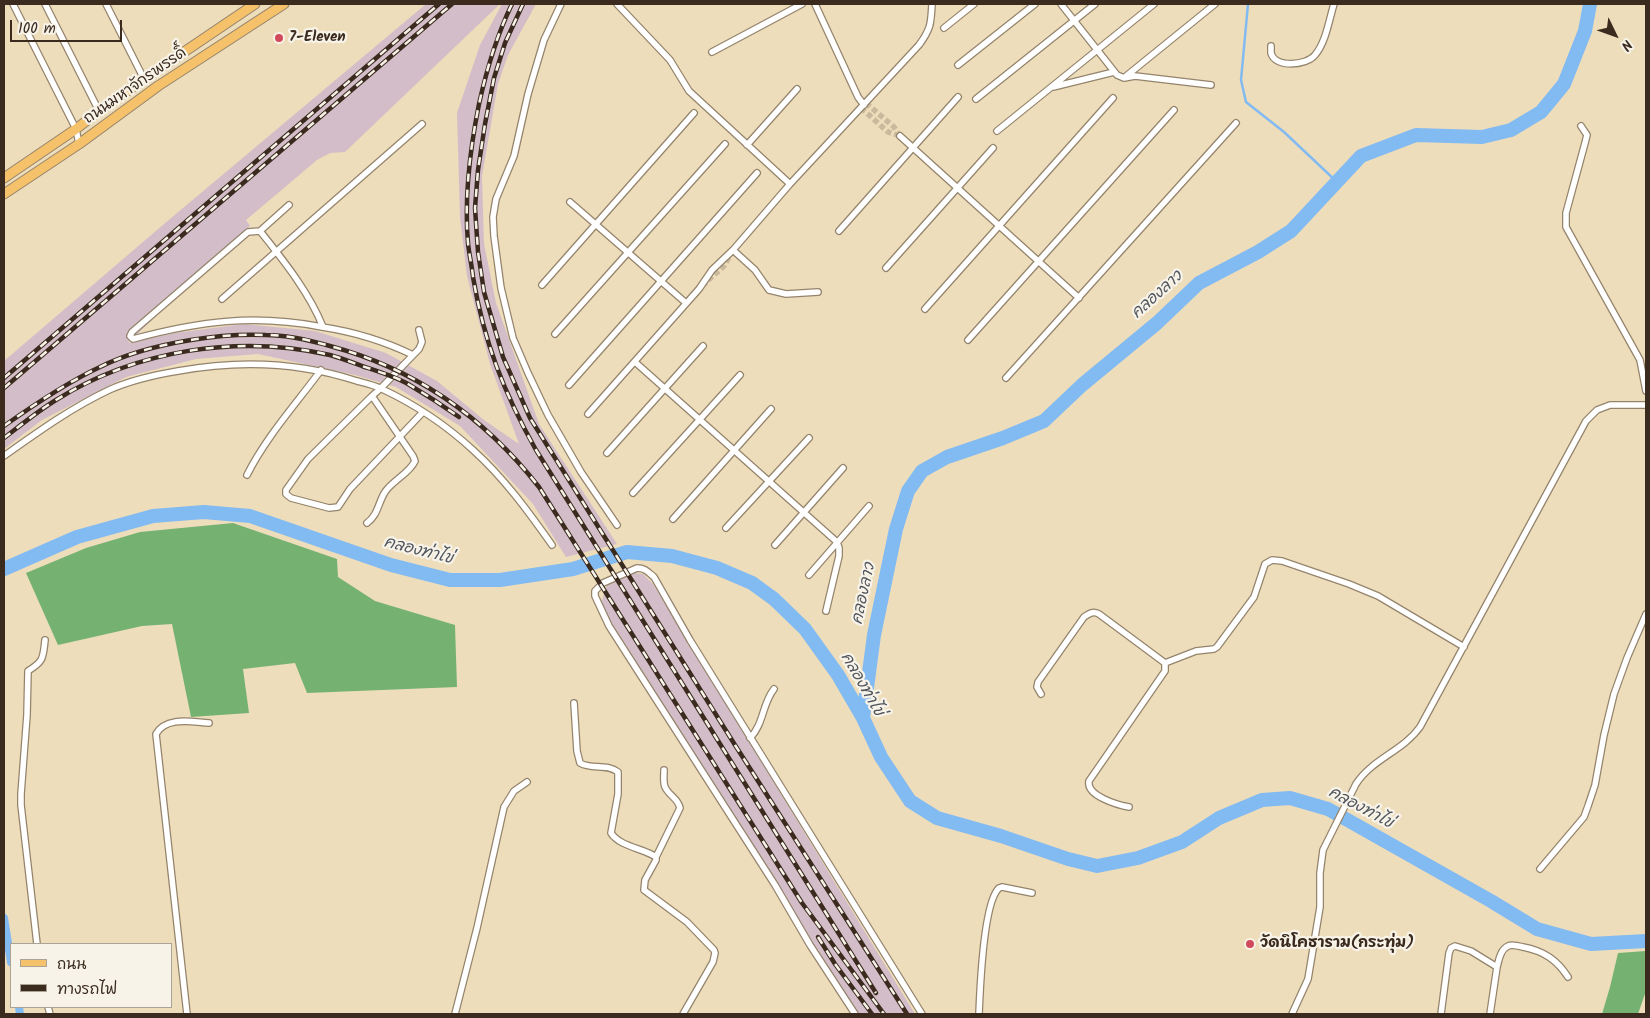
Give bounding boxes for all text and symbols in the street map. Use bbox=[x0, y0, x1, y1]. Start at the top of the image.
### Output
scale bar bbox=[12, 10, 125, 42]
north arrow bbox=[1590, 10, 1640, 60]
text: 100 m bbox=[18, 17, 56, 41]
place label: 7-Eleven bbox=[289, 29, 346, 47]
marker: 7-Eleven bbox=[273, 32, 285, 44]
text: N bbox=[1615, 34, 1637, 56]
street label: ถนนมหาจักรพรรดิ์ bbox=[81, 45, 191, 129]
water label: คลองลาว bbox=[1128, 268, 1188, 324]
water label: คลองท่าไข่ bbox=[382, 534, 454, 570]
water label: คลองลาว bbox=[849, 562, 881, 626]
water label: คลองท่าไข่ bbox=[835, 650, 887, 720]
water label: คลองท่าไข่ bbox=[1324, 784, 1396, 834]
place label: วัดนิโคธาราม(กระทุ่ม) bbox=[1260, 935, 1414, 953]
marker: วัดนิโคธาราม(กระทุ่ม) bbox=[1244, 938, 1256, 950]
legend bbox=[10, 943, 172, 1008]
text: ถนน bbox=[57, 953, 86, 977]
text: ทางรถไฟ bbox=[57, 978, 117, 1002]

